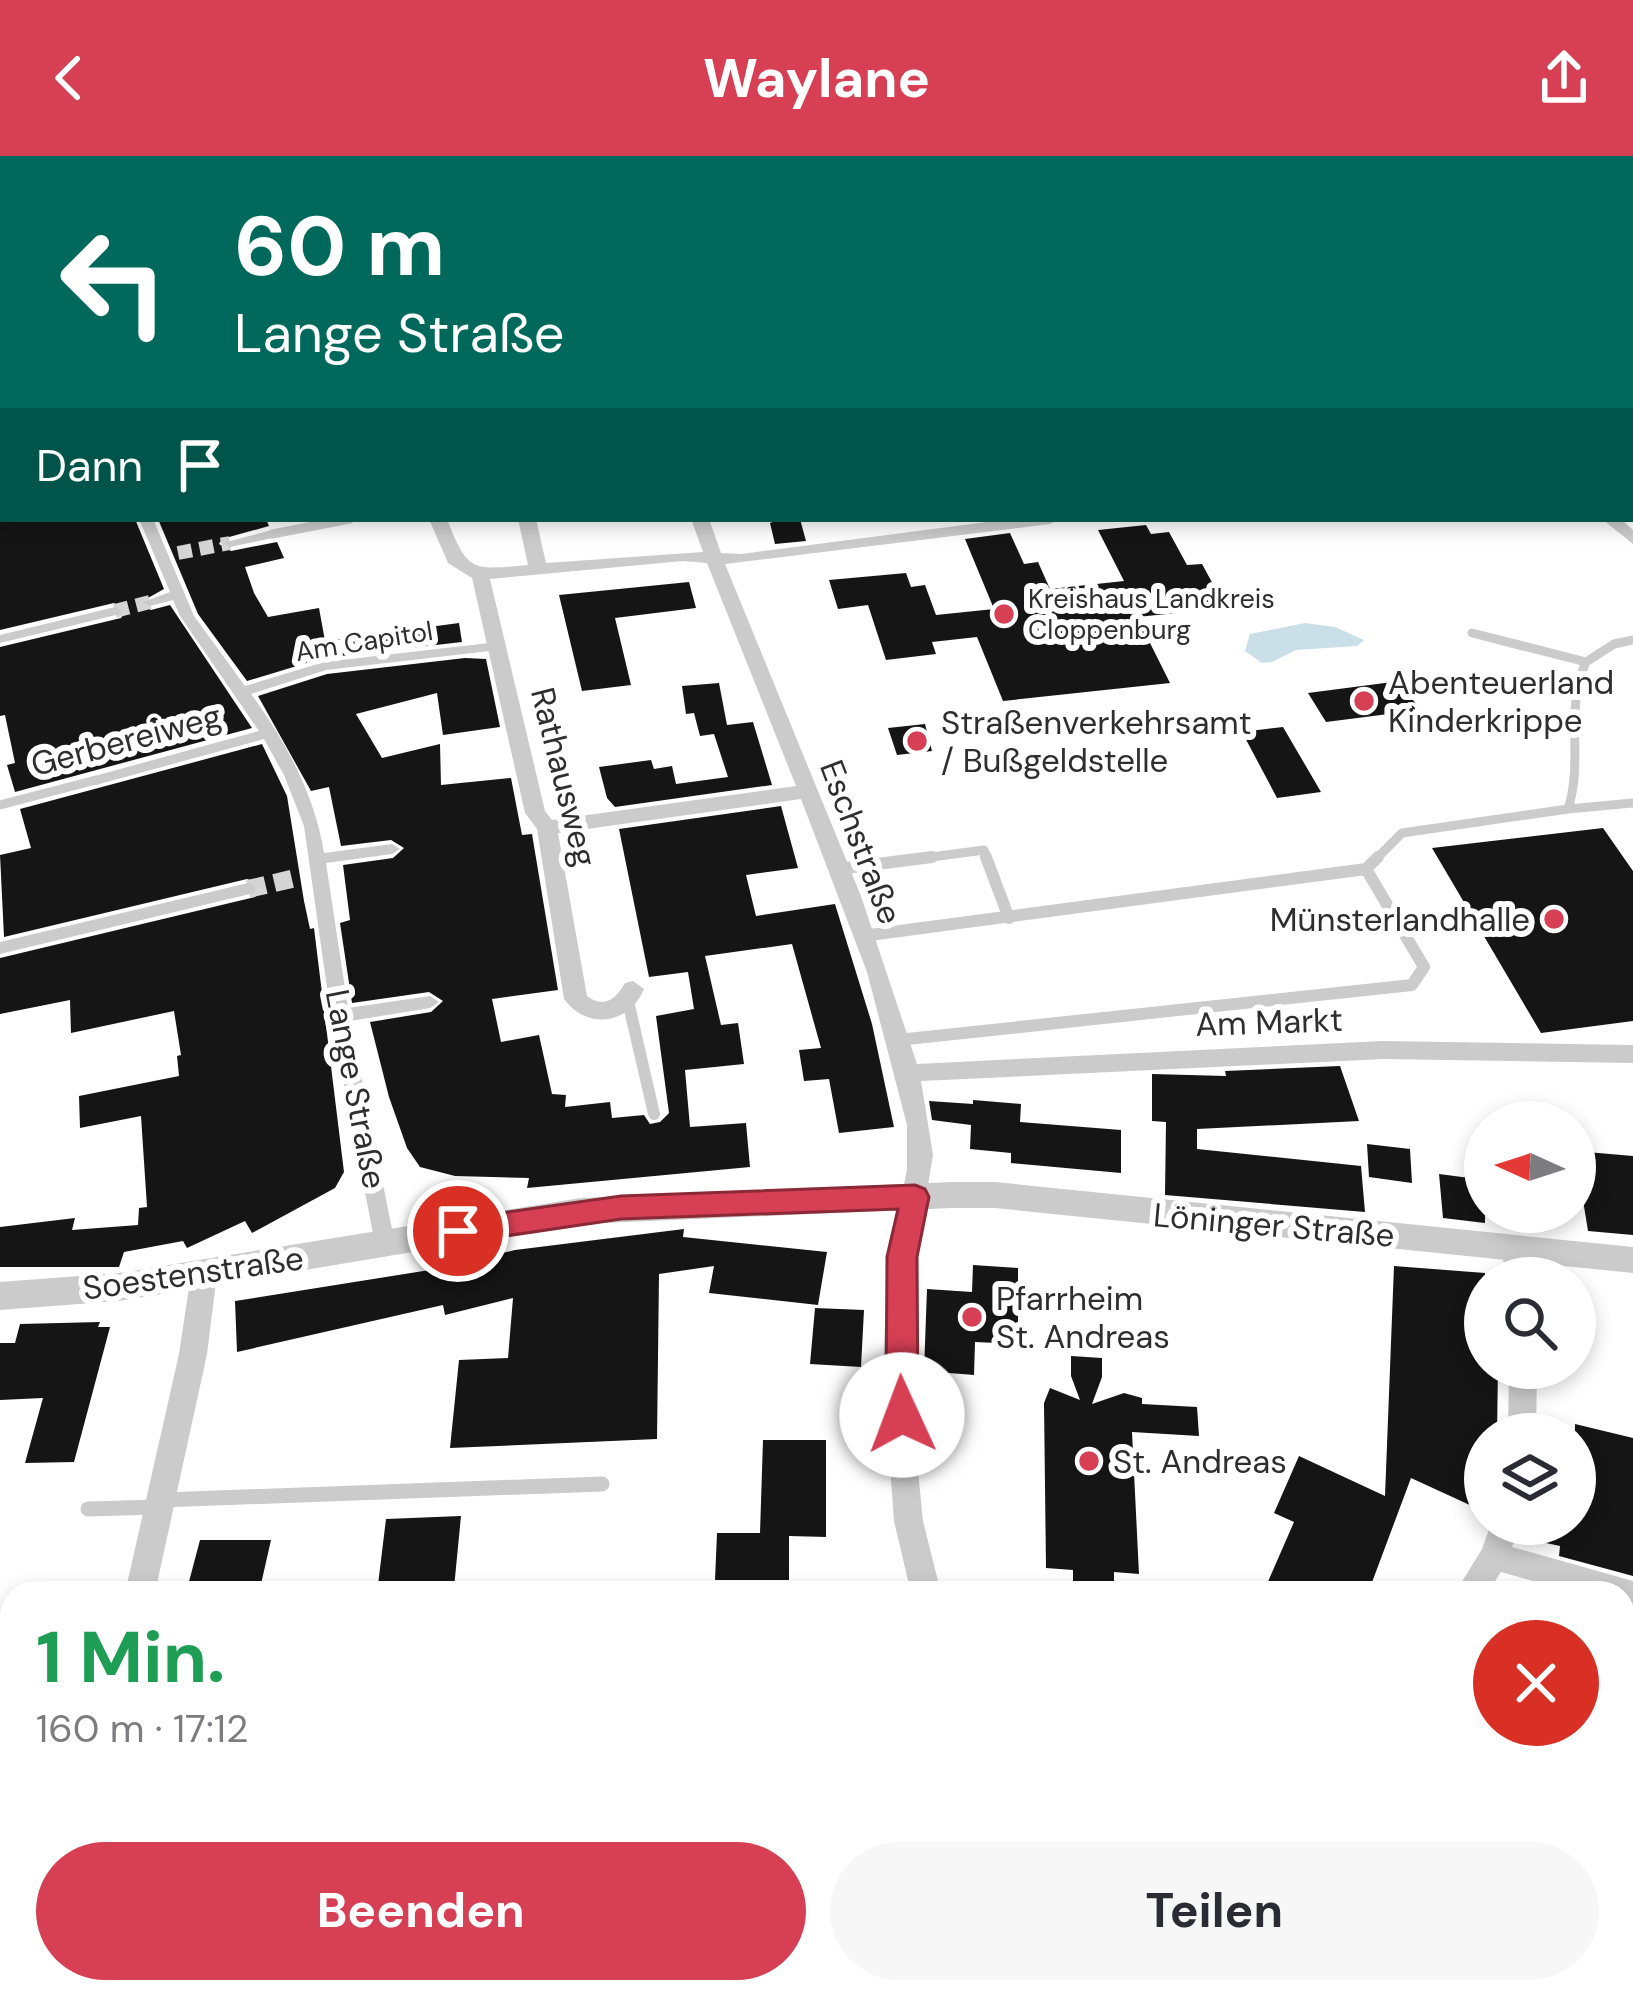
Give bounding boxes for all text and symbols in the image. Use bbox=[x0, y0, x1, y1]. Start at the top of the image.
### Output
text: Waylane bbox=[703, 43, 930, 114]
icon: back bbox=[36, 45, 102, 111]
icon: share bbox=[1531, 45, 1597, 111]
text: 60 m bbox=[234, 192, 445, 301]
icon: left bbox=[36, 204, 192, 360]
text: Lange Straße bbox=[234, 298, 564, 369]
icon: arrive bbox=[167, 432, 233, 498]
text: Dann bbox=[36, 436, 143, 495]
place label: Kreishaus Landkreis Cloppenburg bbox=[1028, 581, 1275, 647]
marker: Kreishaus Landkreis Cloppenburg bbox=[991, 601, 1017, 627]
street label: Am Capitol bbox=[293, 613, 435, 669]
place label: Abenteuerland Kinderkrippe bbox=[1388, 661, 1614, 742]
street label: Rathausweg bbox=[521, 683, 607, 871]
marker: Abenteuerland Kinderkrippe bbox=[1351, 688, 1377, 714]
street label: Gerbereiweg bbox=[26, 694, 226, 786]
place label: Straßenverkehrsamt / Bußgeldstelle bbox=[941, 701, 1252, 782]
marker: Straßenverkehrsamt / Bußgeldstelle bbox=[904, 728, 930, 754]
street label: Eschstraße bbox=[810, 754, 912, 930]
place label: Münsterlandhalle bbox=[1270, 898, 1530, 941]
marker: Münsterlandhalle bbox=[1541, 906, 1567, 932]
street label: Lange Straße bbox=[316, 986, 396, 1192]
street label: Am Markt bbox=[1195, 998, 1343, 1046]
north arrow bbox=[1464, 1101, 1596, 1233]
map controls bbox=[1464, 1101, 1596, 1545]
pin bbox=[407, 1180, 509, 1282]
street label: Löninger Straße bbox=[1152, 1193, 1396, 1257]
icon: arrive bbox=[425, 1198, 491, 1264]
street label: Soestenstraße bbox=[80, 1236, 306, 1310]
button: search bbox=[1464, 1257, 1596, 1389]
place label: Pfarrheim St. Andreas bbox=[996, 1277, 1170, 1358]
marker: Pfarrheim St. Andreas bbox=[959, 1304, 985, 1330]
position arrow bbox=[839, 1352, 965, 1478]
button: layers bbox=[1464, 1413, 1596, 1545]
place label: St. Andreas bbox=[1113, 1440, 1287, 1483]
marker: St. Andreas bbox=[1076, 1448, 1102, 1474]
text: 1 Min. bbox=[36, 1611, 225, 1704]
button: close bbox=[1473, 1620, 1599, 1746]
text: 160 m · 17:12 bbox=[36, 1703, 248, 1754]
button: Beenden bbox=[36, 1842, 806, 1980]
button: Teilen bbox=[830, 1842, 1599, 1980]

